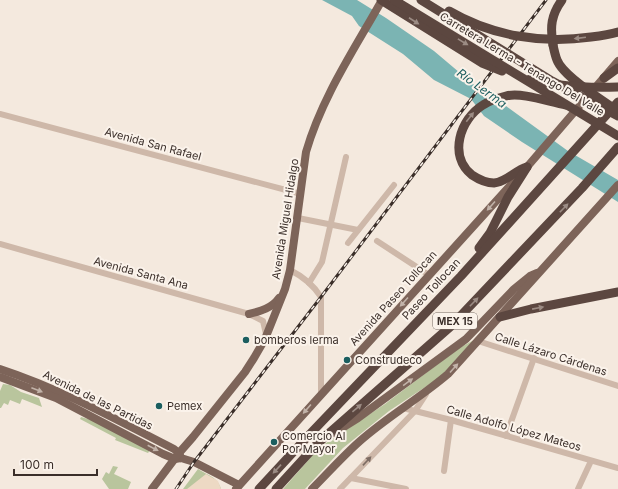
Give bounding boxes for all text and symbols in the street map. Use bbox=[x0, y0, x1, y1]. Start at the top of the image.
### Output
street label: Carretera Lerma - Tenango Del Valle bbox=[437, 9, 607, 119]
one-way arrow bbox=[408, 18, 420, 25]
one-way arrow bbox=[574, 35, 586, 42]
one-way arrow bbox=[457, 39, 469, 46]
water label: Río Lerma bbox=[454, 65, 510, 111]
one-way arrow bbox=[466, 112, 475, 123]
street label: Avenida San Rafael bbox=[103, 124, 203, 164]
street label: Avenida Miguel Hidalgo bbox=[269, 157, 302, 280]
one-way arrow bbox=[487, 201, 496, 211]
one-way arrow bbox=[559, 203, 569, 213]
street label: Avenida Paseo Tollocan bbox=[347, 247, 439, 349]
street label: Avenida Santa Ana bbox=[92, 254, 190, 292]
street label: Paseo Tollocan bbox=[399, 255, 463, 323]
one-way arrow bbox=[399, 297, 408, 307]
one-way arrow bbox=[469, 297, 479, 307]
one-way arrow bbox=[532, 304, 544, 310]
road number: MEX 15 bbox=[433, 313, 477, 329]
street label: Calle Lázaro Cárdenas bbox=[493, 329, 609, 379]
place label: bomberos lerma bbox=[254, 333, 339, 347]
marker: bomberos lerma bbox=[241, 335, 251, 345]
place label: Construdeco bbox=[355, 353, 423, 367]
marker: Construdeco bbox=[342, 355, 352, 365]
one-way arrow bbox=[449, 363, 459, 373]
street label: Avenida de las Partidas bbox=[41, 367, 156, 433]
one-way arrow bbox=[402, 378, 413, 386]
one-way arrow bbox=[31, 388, 43, 394]
place label: Pemex bbox=[167, 399, 202, 413]
marker: Pemex bbox=[154, 401, 164, 411]
street label: Calle Adolfo López Mateos bbox=[445, 402, 583, 454]
one-way arrow bbox=[352, 403, 362, 412]
one-way arrow bbox=[302, 404, 312, 414]
place label: Comercio Al Por Mayor bbox=[282, 429, 346, 456]
marker: Comercio Al Por Mayor bbox=[269, 437, 279, 447]
one-way arrow bbox=[147, 445, 159, 451]
scale bar bbox=[14, 451, 97, 477]
one-way arrow bbox=[363, 456, 372, 466]
text: 100 m bbox=[20, 457, 54, 472]
one-way arrow bbox=[273, 464, 282, 474]

